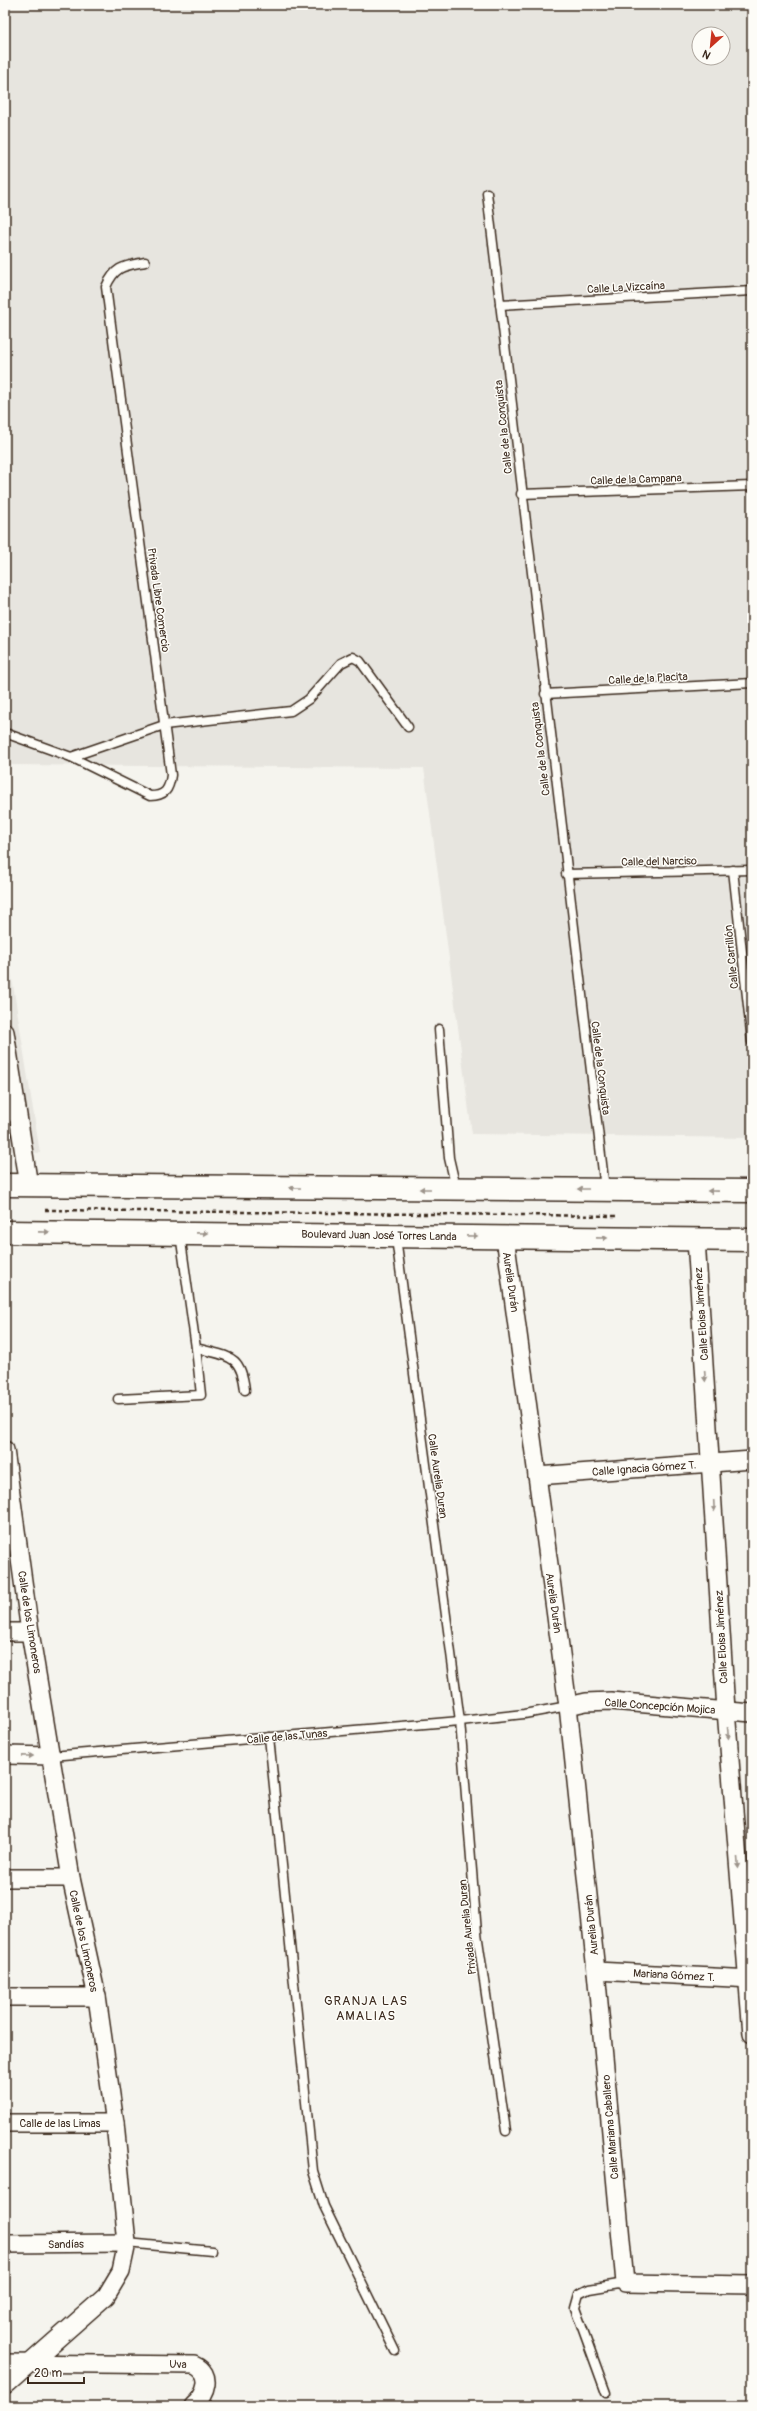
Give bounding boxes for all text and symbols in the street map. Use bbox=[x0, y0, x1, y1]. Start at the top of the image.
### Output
north arrow bbox=[691, 26, 731, 66]
text: N bbox=[700, 47, 713, 62]
street label: Calle La Vizcaína bbox=[587, 279, 665, 296]
street label: Calle de la Conquista bbox=[492, 379, 515, 475]
street label: Calle de la Campana bbox=[590, 471, 682, 488]
street label: Privada Libre Comercio bbox=[145, 547, 172, 653]
street label: Calle de la Placita bbox=[608, 670, 688, 687]
street label: Calle de la Conquista bbox=[528, 701, 553, 797]
street label: Calle del Narciso bbox=[621, 854, 697, 869]
street label: Calle Carrillón bbox=[722, 924, 741, 990]
street label: Calle de la Conquista bbox=[588, 1020, 613, 1116]
one-way arrow bbox=[288, 1185, 301, 1191]
one-way arrow bbox=[419, 1185, 431, 1192]
one-way arrow bbox=[576, 1186, 589, 1192]
one-way arrow bbox=[706, 1188, 719, 1194]
street label: Boulevard Juan José Torres Landa bbox=[301, 1228, 457, 1243]
one-way arrow bbox=[38, 1229, 51, 1235]
one-way arrow bbox=[196, 1230, 208, 1237]
one-way arrow bbox=[466, 1233, 479, 1239]
one-way arrow bbox=[596, 1235, 609, 1241]
street label: Aurelia Durán bbox=[500, 1251, 521, 1313]
street label: Calle Eloisa Jiménez bbox=[692, 1267, 711, 1361]
one-way arrow bbox=[702, 1370, 709, 1382]
street label: Calle Aurelia Duran bbox=[425, 1433, 450, 1519]
street label: Calle Ignacia Gómez T. bbox=[592, 1458, 697, 1479]
one-way arrow bbox=[710, 1500, 717, 1512]
street label: Calle de los Limoneros bbox=[15, 1570, 44, 1674]
street label: Aurelia Durán bbox=[543, 1572, 564, 1634]
street label: Calle Eloisa Jiménez bbox=[713, 1590, 730, 1684]
street label: Calle Concepción Mojica bbox=[604, 1696, 716, 1717]
street label: Calle de las Tunas bbox=[246, 1726, 328, 1746]
one-way arrow bbox=[724, 1727, 731, 1739]
one-way arrow bbox=[22, 1753, 35, 1759]
one-way arrow bbox=[735, 1857, 742, 1869]
street label: Privada Aurelia Duran bbox=[456, 1879, 479, 1975]
street label: Calle de los Limoneros bbox=[66, 1889, 101, 1993]
street label: Aurelia Durán bbox=[582, 1894, 601, 1956]
street label: Mariana Gómez T. bbox=[633, 1967, 715, 1984]
district label: GRANJA LAS AMALIAS bbox=[324, 1993, 408, 2024]
street label: Calle Mariana Caballero bbox=[599, 2074, 622, 2180]
street label: Calle de las Limas bbox=[20, 2117, 101, 2130]
street label: Sandías bbox=[48, 2238, 84, 2251]
street label: Uva bbox=[169, 2358, 187, 2371]
scale bar bbox=[28, 2359, 84, 2385]
text: 20 m bbox=[34, 2366, 63, 2381]

